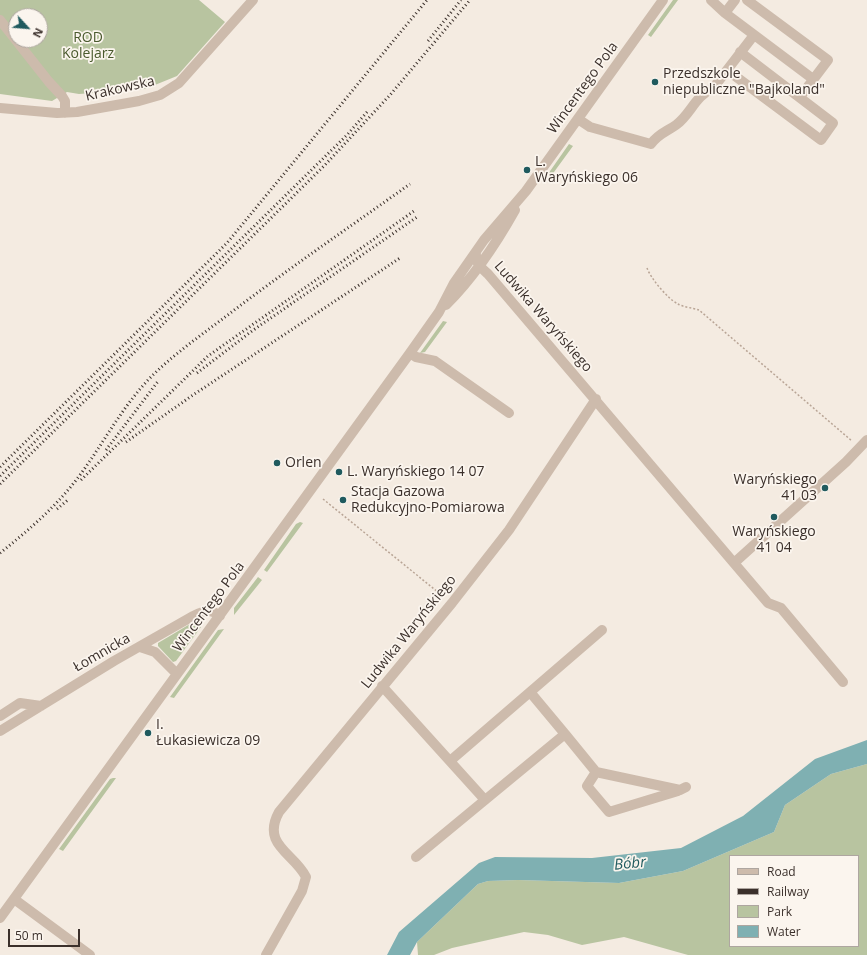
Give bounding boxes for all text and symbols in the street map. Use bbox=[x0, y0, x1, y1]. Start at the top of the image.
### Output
north arrow bbox=[8, 8, 48, 48]
text: N bbox=[30, 26, 47, 40]
park label: ROD Kolejarz bbox=[62, 30, 114, 62]
street label: Wincentego Pola bbox=[544, 39, 622, 137]
place label: Przedszkole niepubliczne "Bajkoland" bbox=[663, 66, 825, 98]
street label: Krakowska bbox=[84, 73, 156, 105]
marker: Przedszkole niepubliczne "Bajkoland" bbox=[650, 77, 660, 87]
place label: L. Waryńskiego 06 bbox=[535, 154, 638, 186]
marker: L. Waryńskiego 06 bbox=[522, 165, 532, 175]
street label: Ludwika Waryńskiego bbox=[490, 258, 596, 376]
place label: Orlen bbox=[285, 455, 322, 471]
marker: Orlen bbox=[272, 458, 282, 468]
place label: L. Waryńskiego 14 07 bbox=[347, 464, 484, 480]
marker: L. Waryńskiego 14 07 bbox=[334, 467, 344, 477]
place label: Waryńskiego 41 03 bbox=[734, 472, 817, 504]
marker: Waryńskiego 41 03 bbox=[820, 483, 830, 493]
place label: Stacja Gazowa Redukcyjno-Pomiarowa bbox=[351, 484, 505, 516]
marker: Stacja Gazowa Redukcyjno-Pomiarowa bbox=[338, 495, 348, 505]
marker: Waryńskiego 41 04 bbox=[769, 512, 779, 522]
place label: Waryńskiego 41 04 bbox=[732, 524, 816, 556]
street label: Wincentego Pola bbox=[170, 558, 248, 656]
street label: Ludwika Waryńskiego bbox=[358, 572, 460, 692]
street label: Łomnicka bbox=[71, 630, 133, 676]
place label: I. Łukasiewicza 09 bbox=[156, 717, 260, 750]
marker: I. Łukasiewicza 09 bbox=[143, 728, 153, 738]
water label: Bóbr bbox=[613, 854, 647, 874]
legend bbox=[729, 855, 859, 947]
text: Road bbox=[767, 863, 796, 880]
text: Railway bbox=[767, 883, 809, 900]
text: Park bbox=[767, 903, 792, 920]
scale bar bbox=[10, 921, 82, 947]
text: Water bbox=[767, 923, 801, 940]
text: 50 m bbox=[15, 927, 43, 944]

